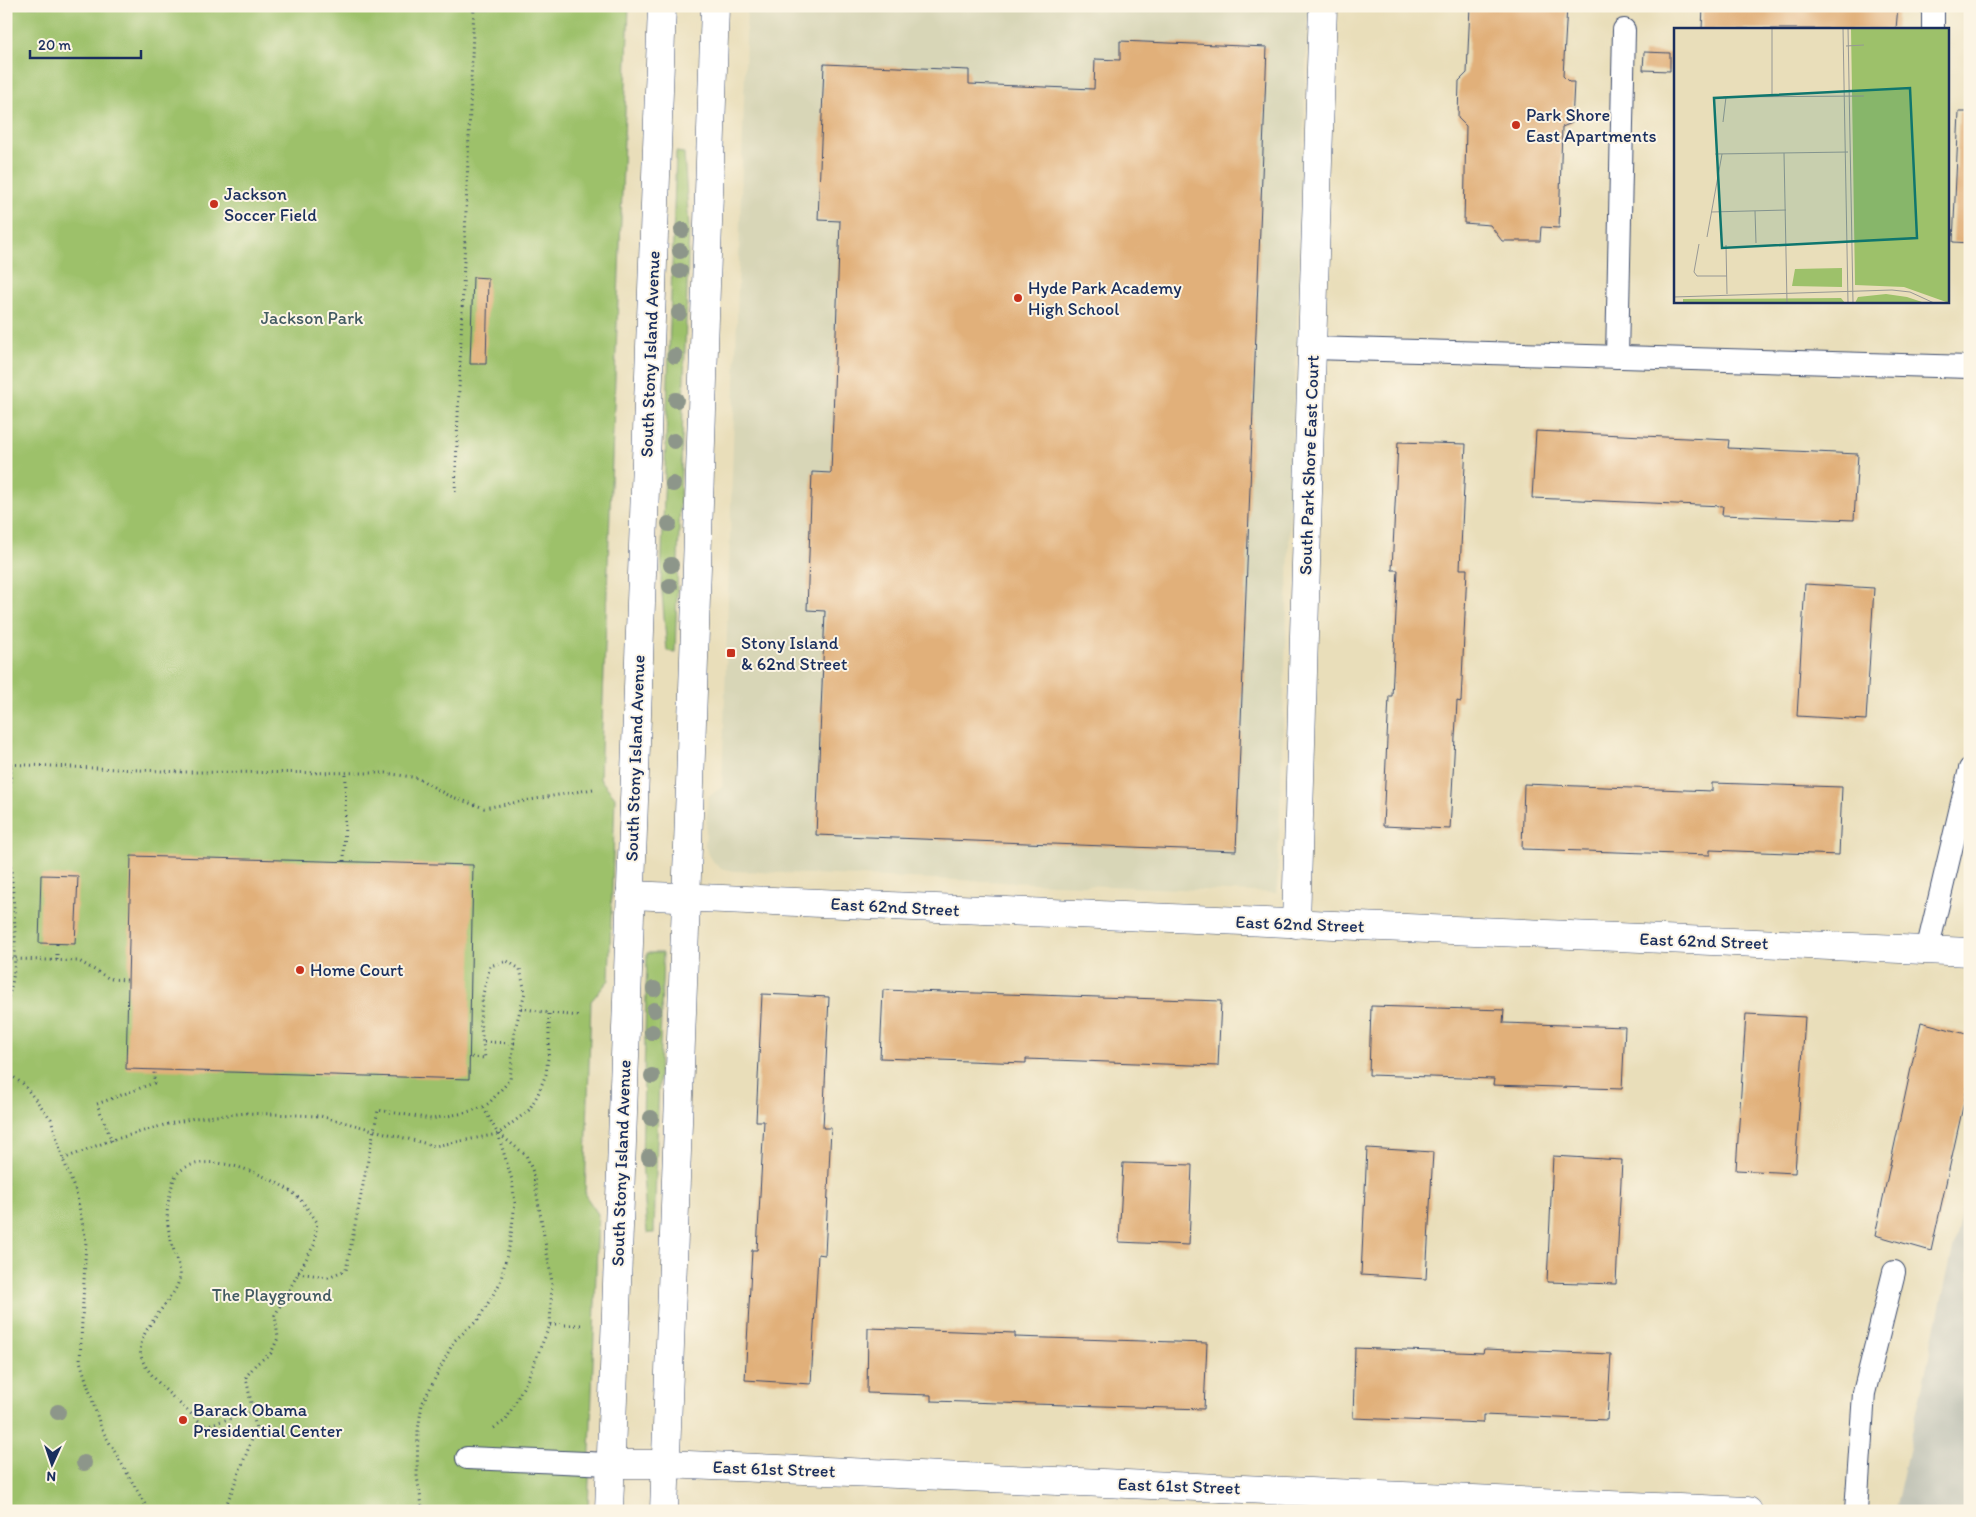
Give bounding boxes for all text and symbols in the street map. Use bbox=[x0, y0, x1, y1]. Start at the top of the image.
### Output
scale bar bbox=[30, 28, 141, 60]
inset map bbox=[1674, 28, 1948, 302]
text: 20 m bbox=[38, 36, 72, 54]
place label: Park Shore East Apartments bbox=[1526, 104, 1657, 147]
marker: Park Shore East Apartments bbox=[1510, 119, 1522, 131]
place label: Jackson Soccer Field bbox=[224, 183, 317, 226]
marker: Jackson Soccer Field bbox=[208, 198, 220, 210]
street label: South Stony Island Avenue bbox=[635, 250, 665, 458]
place label: Hyde Park Academy High School bbox=[1028, 277, 1182, 320]
marker: Hyde Park Academy High School bbox=[1012, 292, 1024, 304]
park label: Jackson Park bbox=[261, 307, 364, 329]
street label: South Park Shore East Court bbox=[1294, 354, 1324, 575]
place label: Stony Island & 62nd Street bbox=[741, 632, 848, 675]
marker: Stony Island & 62nd Street bbox=[725, 647, 737, 659]
street label: South Stony Island Avenue bbox=[620, 654, 650, 862]
street label: East 62nd Street bbox=[830, 893, 960, 921]
street label: East 62nd Street bbox=[1235, 911, 1365, 937]
street label: East 62nd Street bbox=[1639, 928, 1769, 954]
place label: Home Court bbox=[310, 959, 404, 981]
marker: Home Court bbox=[294, 964, 306, 976]
street label: South Stony Island Avenue bbox=[606, 1059, 636, 1267]
park label: The Playground bbox=[212, 1284, 332, 1306]
place label: Barack Obama Presidential Center bbox=[193, 1399, 343, 1442]
marker: Barack Obama Presidential Center bbox=[177, 1414, 189, 1426]
north arrow bbox=[28, 1440, 78, 1490]
street label: East 61st Street bbox=[712, 1456, 836, 1482]
text: N bbox=[46, 1468, 57, 1485]
street label: East 61st Street bbox=[1117, 1473, 1241, 1499]

